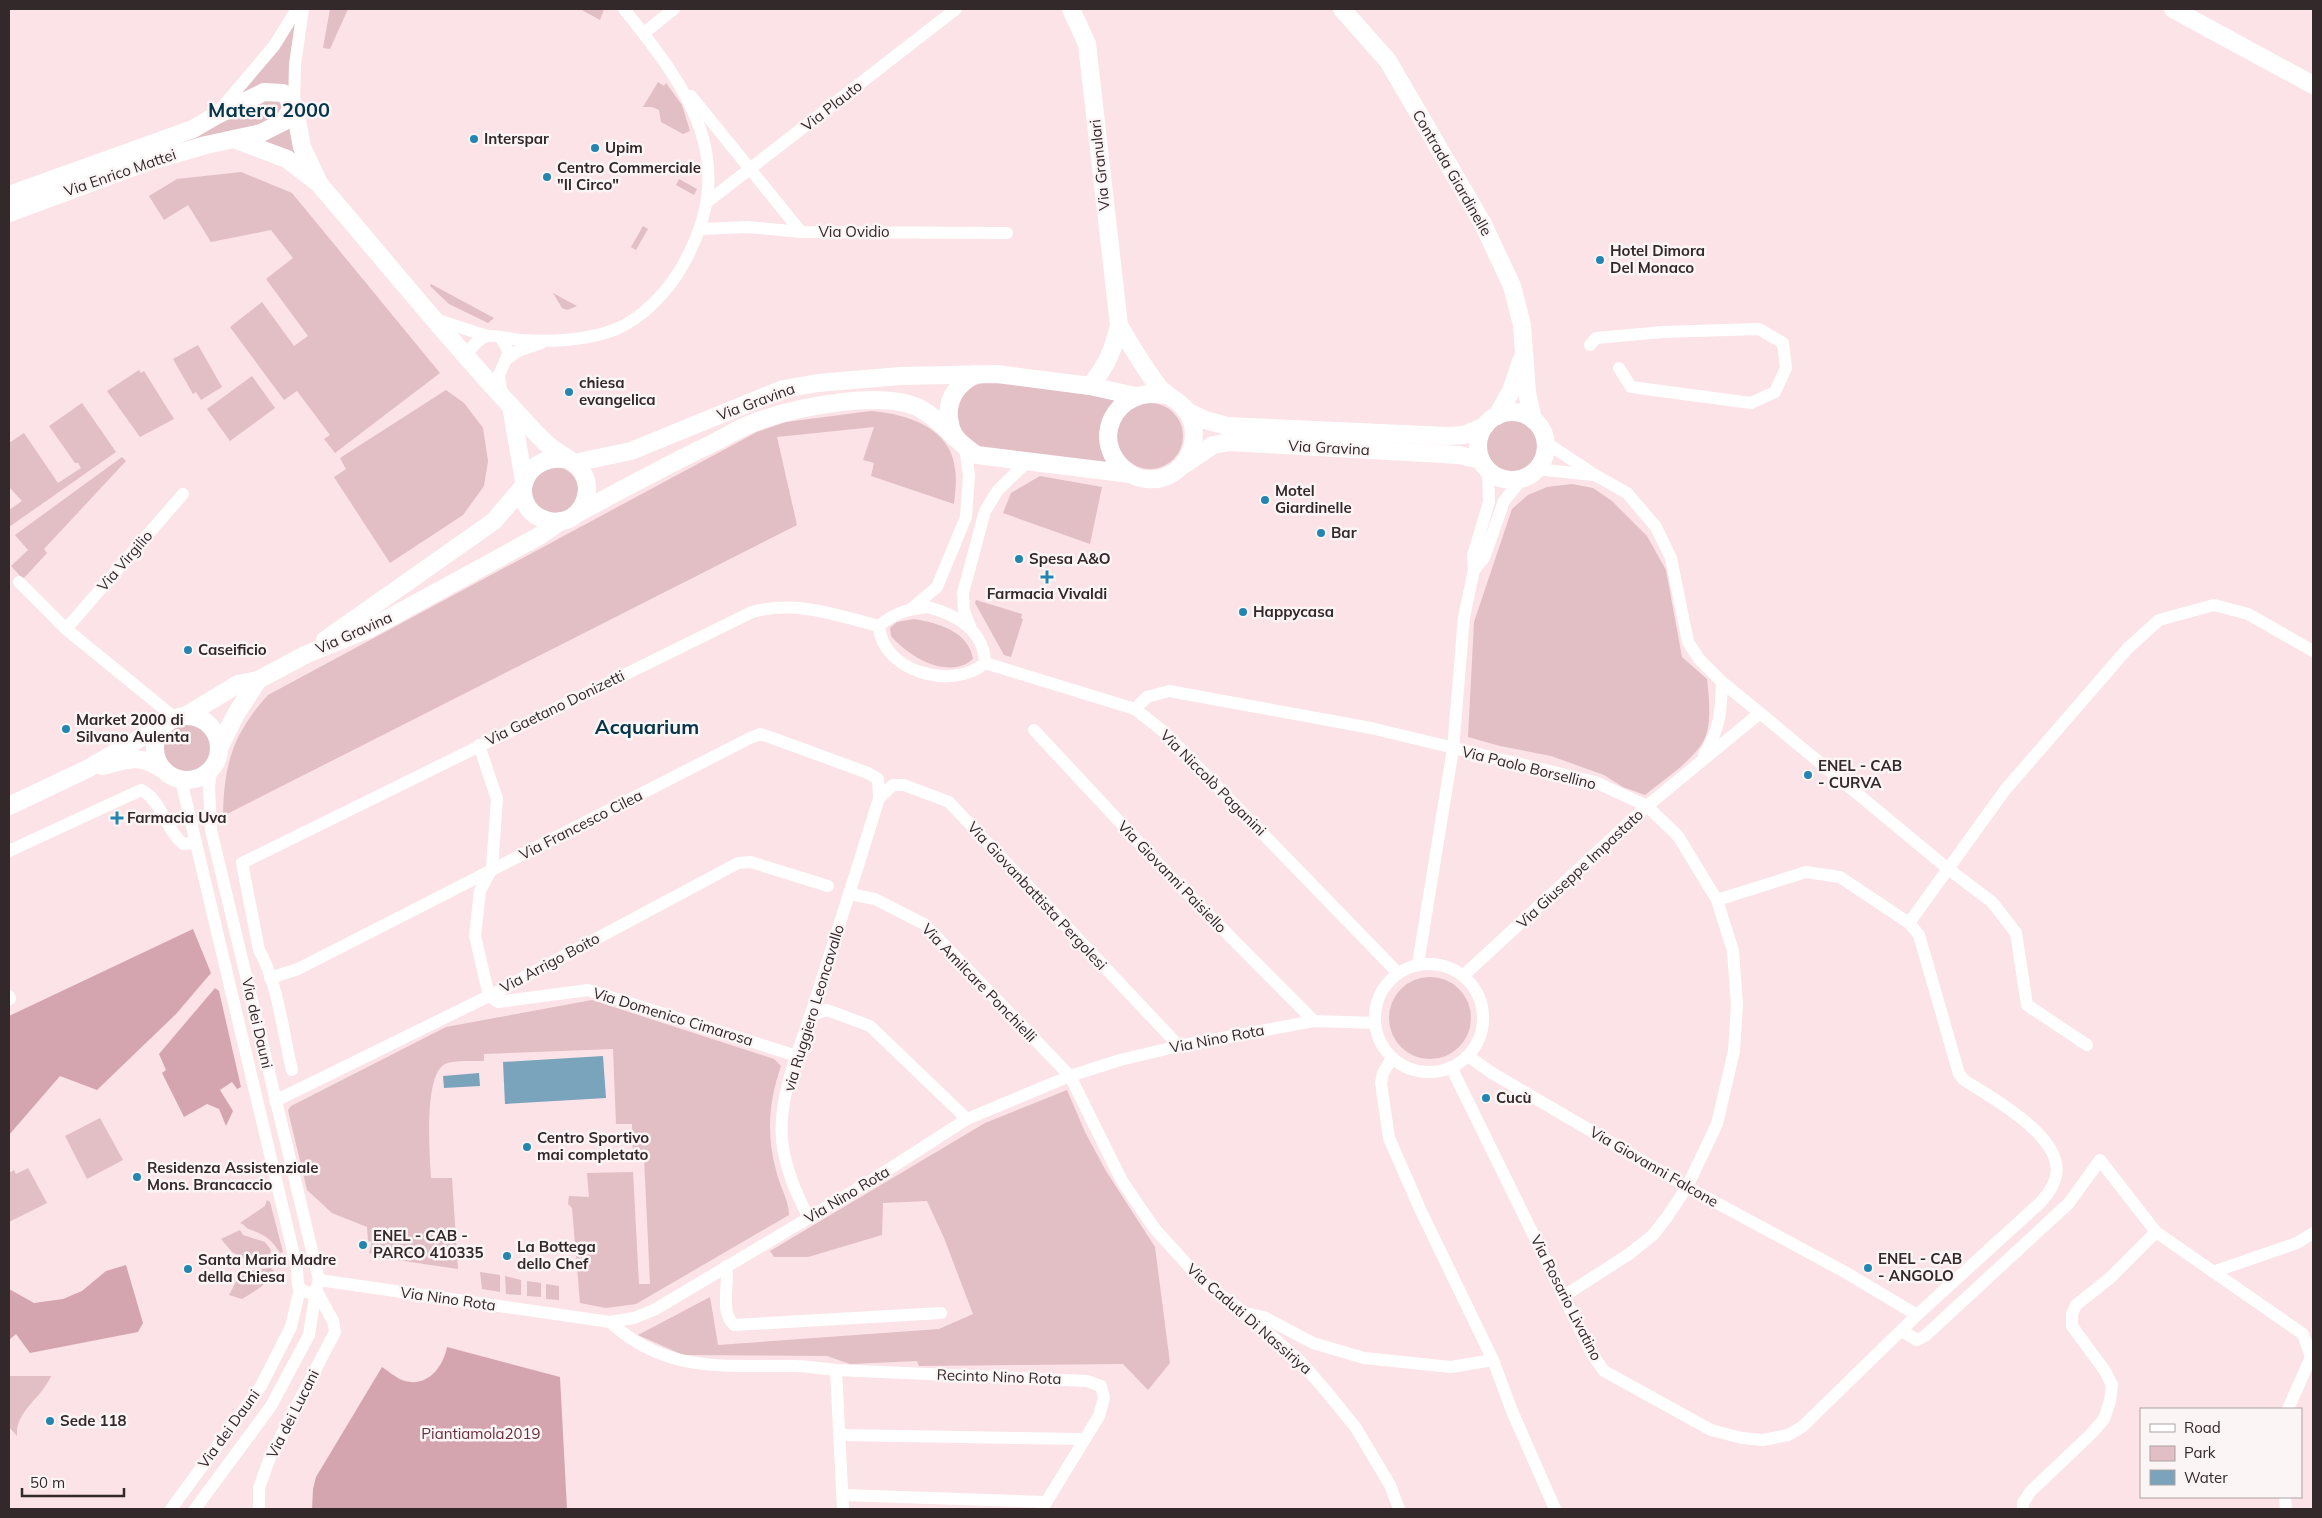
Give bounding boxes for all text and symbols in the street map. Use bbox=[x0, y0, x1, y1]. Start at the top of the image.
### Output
street label: Via Plauto bbox=[798, 76, 866, 135]
district label: Matera 2000 bbox=[208, 97, 330, 122]
street label: Contrada Giardinelle bbox=[1409, 106, 1496, 239]
street label: Via Granulari bbox=[1085, 119, 1114, 211]
place label: Interspar bbox=[484, 129, 549, 148]
marker: Interspar bbox=[468, 133, 480, 145]
place label: Upim bbox=[605, 138, 643, 157]
marker: Upim bbox=[589, 142, 601, 154]
street label: Via Enrico Mattei bbox=[61, 144, 178, 201]
place label: Centro Commerciale "Il Circo" bbox=[557, 158, 701, 194]
marker: Centro Commerciale "Il Circo" bbox=[541, 171, 553, 183]
street label: Via Ovidio bbox=[818, 222, 890, 241]
place label: Hotel Dimora Del Monaco bbox=[1610, 241, 1705, 277]
marker: Hotel Dimora Del Monaco bbox=[1594, 254, 1606, 266]
place label: chiesa evangelica bbox=[579, 373, 656, 409]
street label: Via Gravina bbox=[714, 379, 797, 424]
marker: chiesa evangelica bbox=[563, 386, 575, 398]
street label: Via Gravina bbox=[1288, 436, 1370, 459]
place label: Motel Giardinelle bbox=[1275, 481, 1352, 517]
marker: Motel Giardinelle bbox=[1259, 494, 1271, 506]
place label: Bar bbox=[1331, 523, 1357, 542]
street label: Via Virgilio bbox=[93, 526, 156, 595]
marker: Bar bbox=[1315, 527, 1327, 539]
place label: Spesa A&O bbox=[1029, 549, 1111, 568]
marker: Spesa A&O bbox=[1013, 553, 1025, 565]
marker: Farmacia Vivaldi bbox=[1041, 571, 1053, 583]
place label: Farmacia Vivaldi bbox=[987, 584, 1107, 603]
place label: Happycasa bbox=[1253, 602, 1334, 621]
marker: Happycasa bbox=[1237, 606, 1249, 618]
street label: Via Gravina bbox=[313, 607, 395, 658]
place label: Caseificio bbox=[198, 640, 267, 659]
marker: Caseificio bbox=[182, 644, 194, 656]
street label: Via Gaetano Donizetti bbox=[482, 666, 627, 749]
place label: Market 2000 di Silvano Aulenta bbox=[76, 710, 189, 746]
district label: Acquarium bbox=[595, 714, 699, 739]
marker: Market 2000 di Silvano Aulenta bbox=[60, 723, 72, 735]
street label: Via Niccolò Paganini bbox=[1156, 726, 1270, 840]
street label: Via Paolo Borsellino bbox=[1460, 742, 1598, 793]
place label: ENEL - CAB - CURVA bbox=[1818, 756, 1902, 792]
marker: ENEL - CAB - CURVA bbox=[1802, 769, 1814, 781]
street label: Via Francesco Cilea bbox=[516, 785, 645, 864]
street label: Via Giuseppe Impastato bbox=[1512, 805, 1647, 932]
place label: Farmacia Uva bbox=[127, 808, 227, 827]
marker: Farmacia Uva bbox=[111, 812, 123, 824]
street label: Via Giovanbattista Pergolesi bbox=[963, 817, 1111, 974]
street label: Via Giovanni Paisiello bbox=[1114, 817, 1231, 937]
street label: Via Amilcare Ponchielli bbox=[918, 919, 1041, 1046]
street label: via Ruggiero Leoncavallo bbox=[779, 922, 848, 1094]
street label: Via Arrigo Boito bbox=[497, 928, 603, 997]
street label: Via dei Dauni bbox=[238, 976, 277, 1070]
street label: Via Domenico Cimarosa bbox=[591, 983, 756, 1050]
street label: Via Nino Rota bbox=[1168, 1020, 1266, 1057]
place label: Cucù bbox=[1496, 1088, 1532, 1107]
marker: Cucù bbox=[1480, 1092, 1492, 1104]
street label: Via Giovanni Falcone bbox=[1587, 1122, 1722, 1211]
place label: Centro Sportivo mai completato bbox=[537, 1128, 649, 1164]
marker: Centro Sportivo mai completato bbox=[521, 1141, 533, 1153]
place label: Residenza Assistenziale Mons. Brancaccio bbox=[147, 1158, 318, 1194]
street label: Via Nino Rota bbox=[801, 1162, 893, 1227]
marker: Residenza Assistenziale Mons. Brancaccio bbox=[131, 1171, 143, 1183]
place label: ENEL - CAB - PARCO 410335 bbox=[373, 1226, 483, 1262]
street label: Via Rosario Livatino bbox=[1527, 1232, 1606, 1364]
place label: La Bottega dello Chef bbox=[517, 1237, 596, 1273]
marker: ENEL - CAB - PARCO 410335 bbox=[357, 1239, 369, 1251]
place label: ENEL - CAB - ANGOLO bbox=[1878, 1249, 1962, 1285]
place label: Santa Maria Madre della Chiesa bbox=[198, 1250, 336, 1286]
marker: La Bottega dello Chef bbox=[501, 1250, 513, 1262]
street label: Via Caduti Di Nassiriya bbox=[1183, 1259, 1316, 1378]
marker: ENEL - CAB - ANGOLO bbox=[1862, 1262, 1874, 1274]
marker: Santa Maria Madre della Chiesa bbox=[182, 1263, 194, 1275]
street label: Via Nino Rota bbox=[399, 1282, 497, 1315]
street label: Recinto Nino Rota bbox=[936, 1365, 1062, 1388]
street label: Via dei Lucani bbox=[262, 1366, 323, 1461]
street label: Via dei Dauni bbox=[194, 1386, 264, 1472]
legend bbox=[2140, 1408, 2302, 1498]
place label: Sede 118 bbox=[60, 1411, 127, 1430]
marker: Sede 118 bbox=[44, 1415, 56, 1427]
text: Road bbox=[2184, 1418, 2221, 1437]
park label: Piantiamola2019 bbox=[421, 1424, 541, 1443]
text: Park bbox=[2184, 1443, 2216, 1462]
scale bar bbox=[22, 1466, 125, 1498]
text: Water bbox=[2184, 1468, 2228, 1487]
text: 50 m bbox=[30, 1473, 65, 1492]

